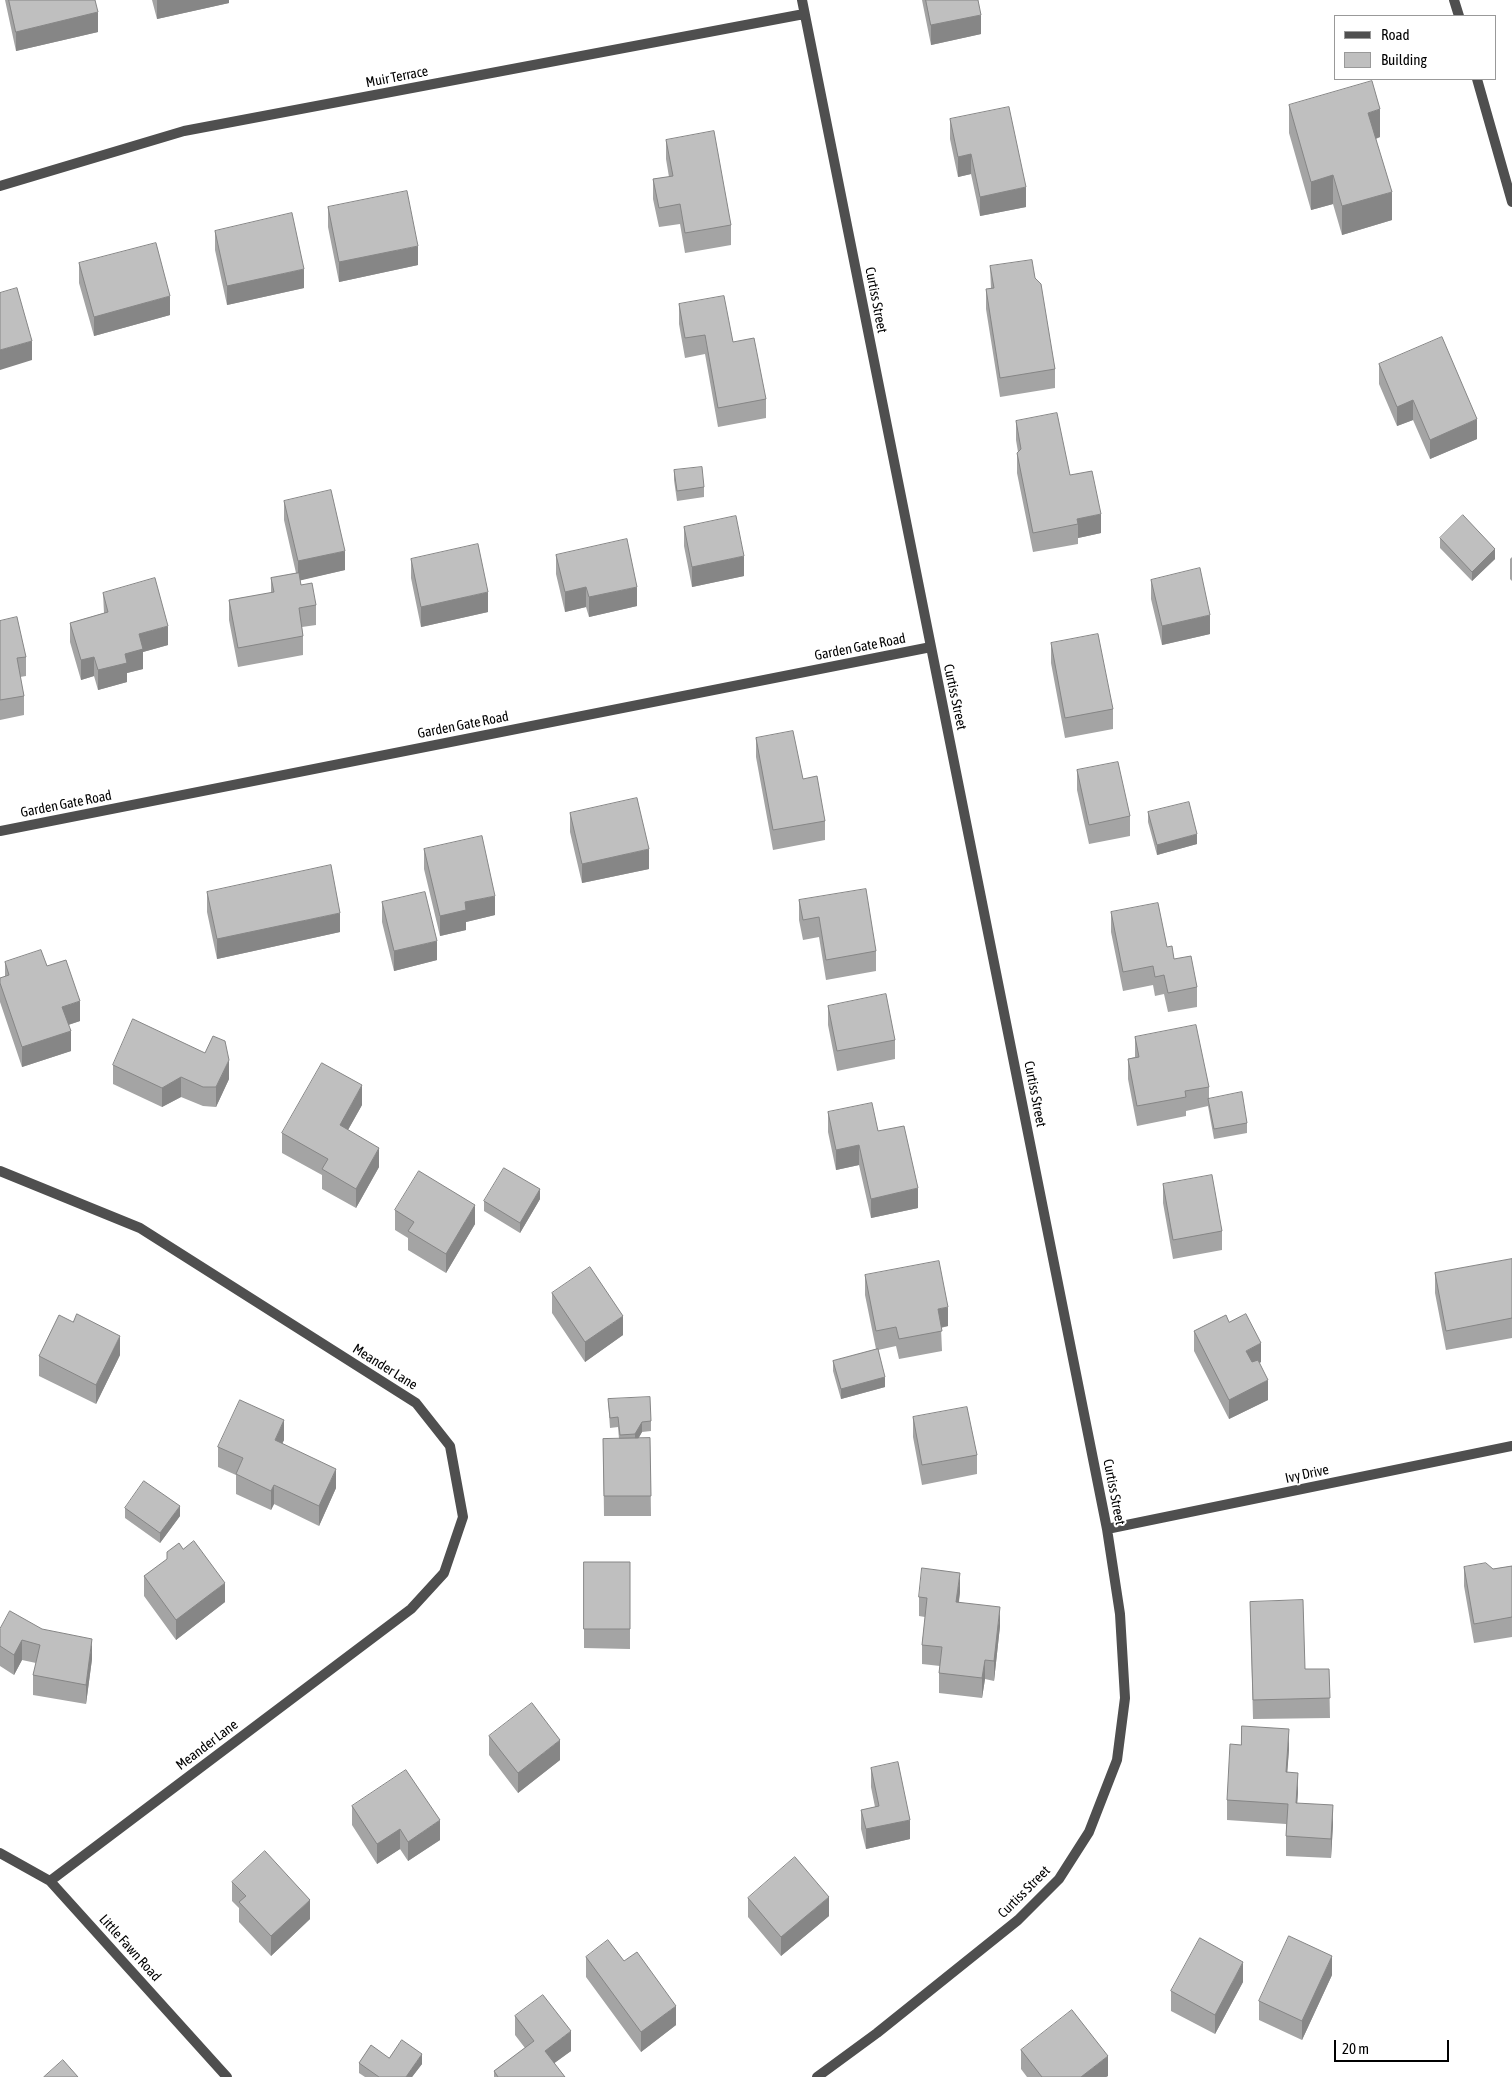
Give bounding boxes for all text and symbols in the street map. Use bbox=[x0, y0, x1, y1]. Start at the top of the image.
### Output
legend bbox=[1334, 15, 1497, 80]
text: Road bbox=[1381, 26, 1410, 43]
text: Building bbox=[1381, 51, 1427, 68]
street label: Muir Terrace bbox=[364, 63, 430, 91]
street label: Curtiss Street bbox=[861, 266, 891, 334]
street label: Garden Gate Road bbox=[813, 630, 907, 664]
street label: Curtiss Street bbox=[940, 663, 970, 731]
street label: Garden Gate Road bbox=[416, 708, 510, 742]
street label: Garden Gate Road bbox=[19, 787, 113, 821]
street label: Curtiss Street bbox=[1020, 1060, 1050, 1128]
street label: Meander Lane bbox=[350, 1340, 420, 1394]
street label: Curtiss Street bbox=[1099, 1458, 1129, 1526]
street label: Ivy Drive bbox=[1284, 1461, 1330, 1487]
street label: Meander Lane bbox=[173, 1716, 241, 1774]
street label: Curtiss Street bbox=[994, 1862, 1054, 1922]
street label: Little Fawn Road bbox=[96, 1911, 164, 1985]
scale bar bbox=[1337, 2030, 1452, 2062]
text: 20 m bbox=[1342, 2040, 1369, 2057]

